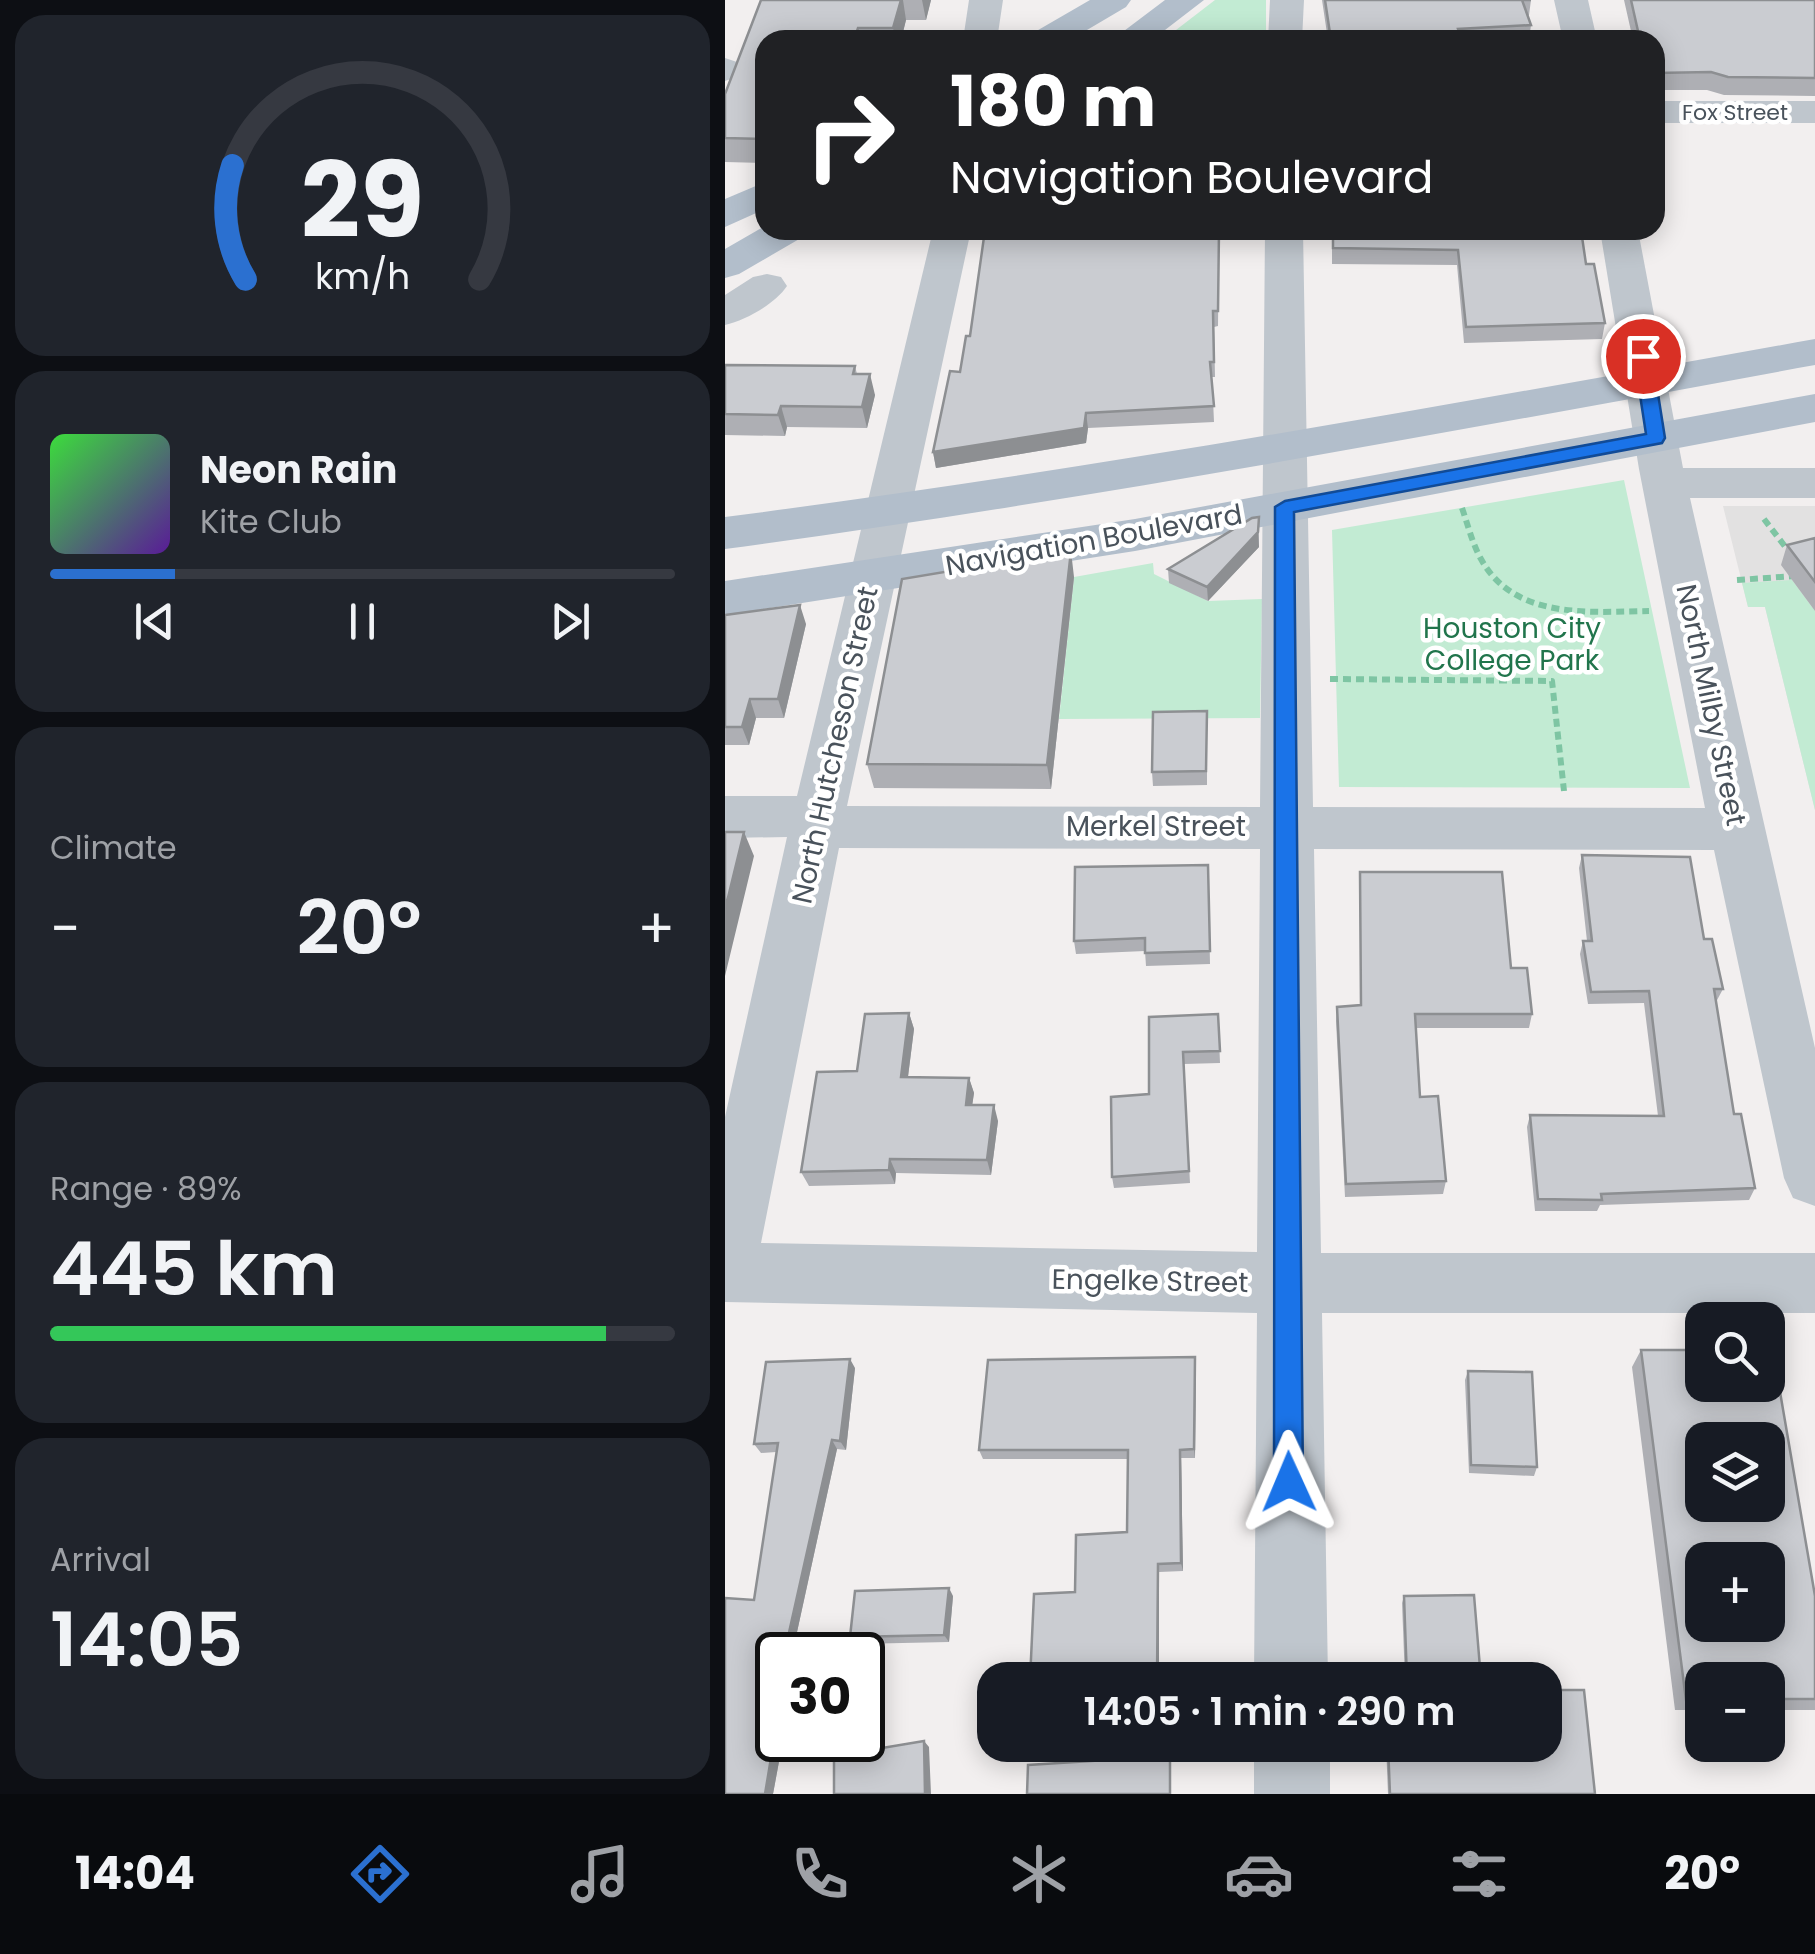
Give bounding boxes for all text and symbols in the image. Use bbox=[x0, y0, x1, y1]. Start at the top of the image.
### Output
text: 180 m bbox=[950, 52, 1156, 151]
icon: right bbox=[785, 70, 915, 200]
street label: Fox Street bbox=[1682, 97, 1788, 128]
text: 29 bbox=[301, 128, 424, 273]
text: Navigation Boulevard bbox=[950, 146, 1433, 209]
text: km/h bbox=[315, 251, 410, 302]
pin bbox=[1601, 314, 1686, 399]
icon: arrive bbox=[1616, 329, 1671, 384]
text: Neon Rain bbox=[200, 443, 397, 496]
street label: Navigation Boulevard bbox=[943, 495, 1245, 585]
text: Kite Club bbox=[200, 499, 342, 544]
street label: North Milby Street bbox=[1666, 581, 1756, 829]
street label: North Hutcheson Street bbox=[782, 583, 888, 907]
icon: previous bbox=[127, 594, 182, 649]
icon: pause bbox=[335, 594, 390, 649]
icon: next bbox=[543, 594, 598, 649]
park label: Houston City College Park bbox=[1423, 609, 1601, 680]
street label: Merkel Street bbox=[1066, 807, 1246, 846]
text: Climate bbox=[50, 825, 177, 870]
text: 20° bbox=[296, 875, 421, 980]
text: − bbox=[50, 890, 80, 967]
text: + bbox=[637, 890, 675, 967]
text: Range · 89% bbox=[50, 1166, 242, 1211]
text: 445 km bbox=[50, 1216, 338, 1321]
street label: Engelke Street bbox=[1051, 1260, 1249, 1302]
map controls bbox=[1685, 1302, 1785, 1762]
button: search bbox=[1685, 1302, 1785, 1402]
button: layers bbox=[1685, 1422, 1785, 1522]
position arrow bbox=[1237, 1430, 1341, 1534]
text: Arrival bbox=[50, 1537, 151, 1582]
button: + bbox=[1685, 1542, 1785, 1642]
text: 14:05 bbox=[50, 1587, 243, 1692]
speed limit sign: 30 bbox=[755, 1632, 885, 1762]
button: − bbox=[1685, 1662, 1785, 1762]
text: 14:05 · 1 min · 290 m bbox=[1084, 1685, 1455, 1738]
icon: directions bbox=[345, 1839, 415, 1909]
icon: music bbox=[565, 1839, 635, 1909]
icon: phone bbox=[785, 1839, 855, 1909]
icon: climate bbox=[1004, 1839, 1074, 1909]
icon: car bbox=[1224, 1839, 1294, 1909]
icon: filters bbox=[1444, 1839, 1514, 1909]
text: 14:04 bbox=[75, 1842, 195, 1905]
text: 20° bbox=[1664, 1842, 1740, 1905]

